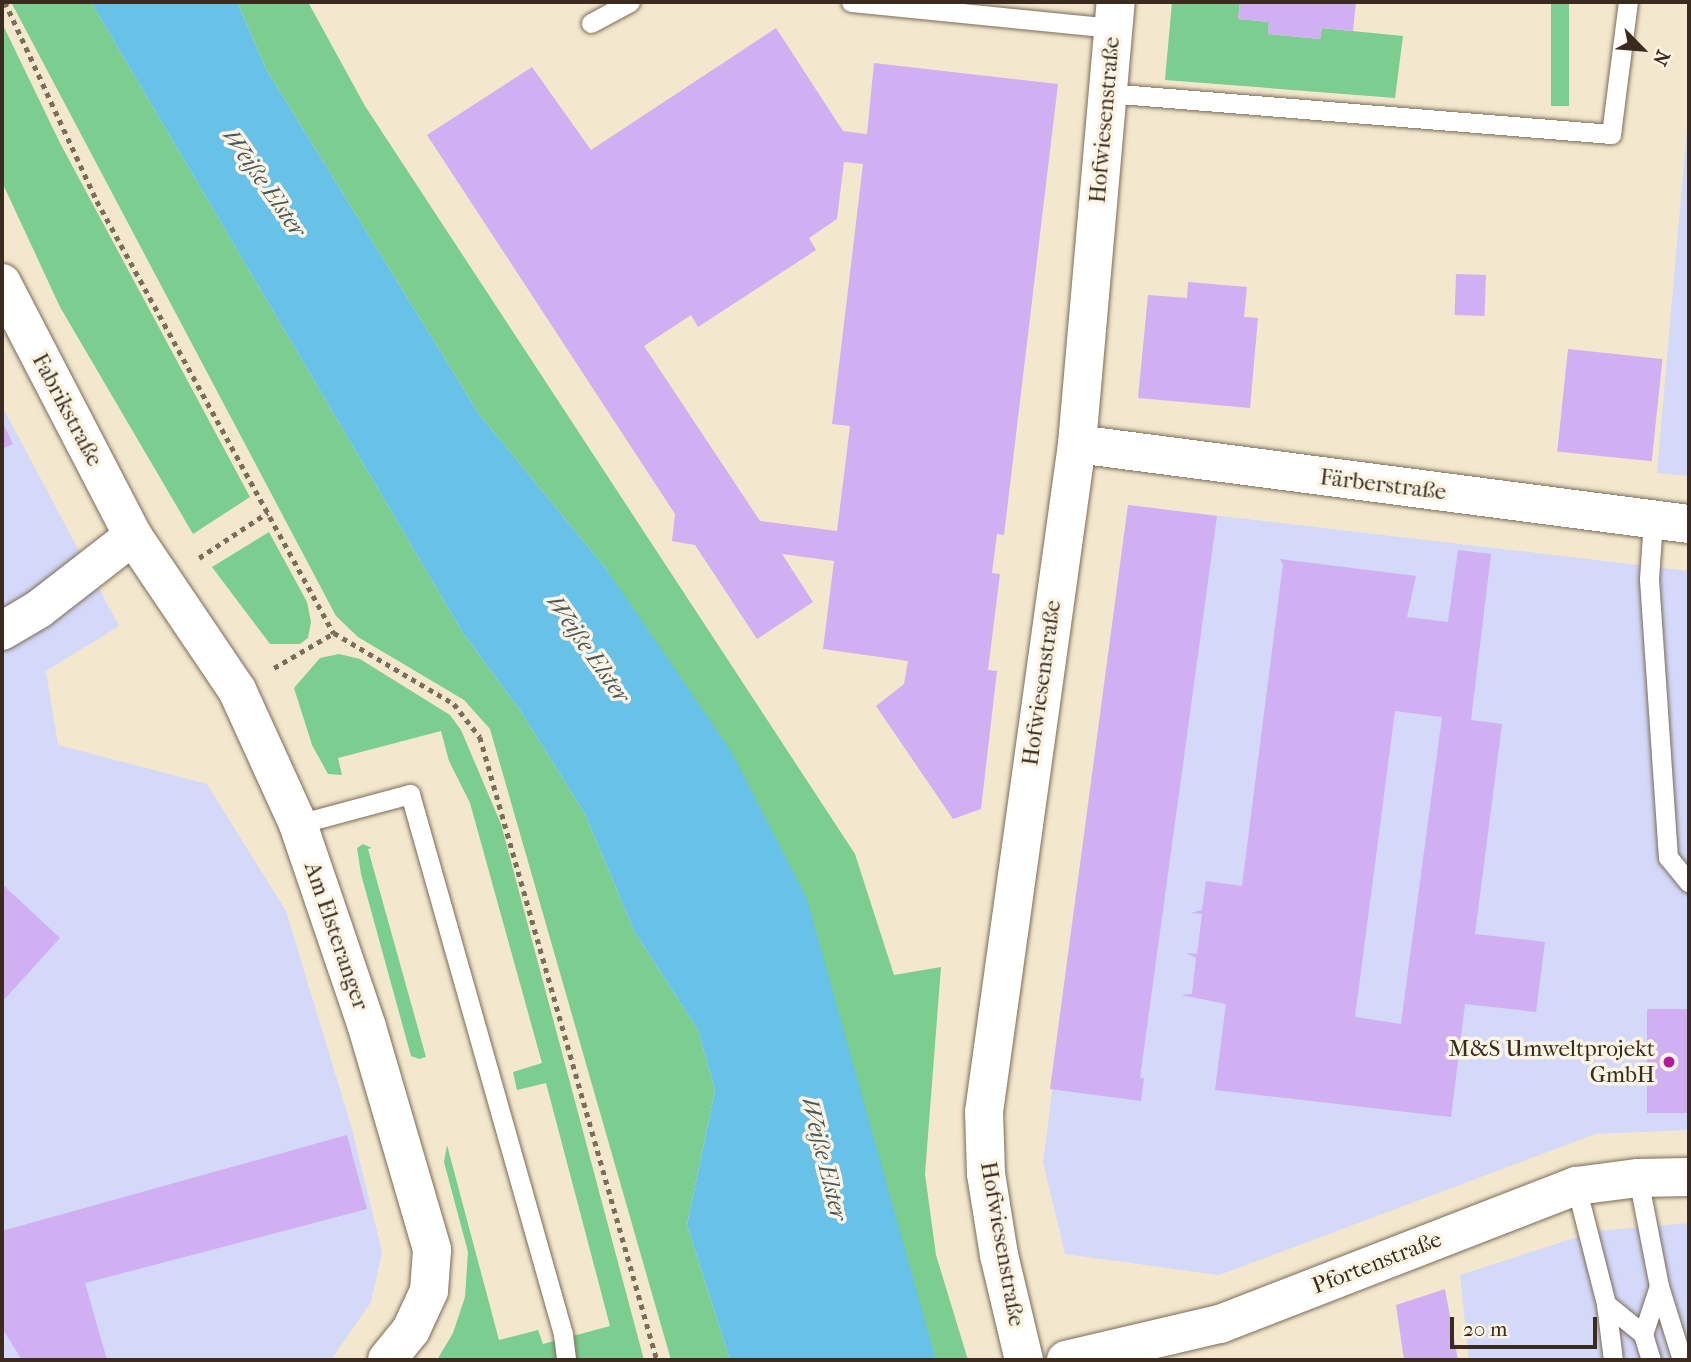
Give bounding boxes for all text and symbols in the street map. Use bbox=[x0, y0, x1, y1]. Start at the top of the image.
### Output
north arrow bbox=[1607, 14, 1677, 84]
street label: Hofwiesenstraße bbox=[1084, 36, 1126, 204]
text: N bbox=[1648, 47, 1674, 69]
water label: Weiße Elster bbox=[216, 123, 312, 243]
street label: Fabrikstraße bbox=[26, 349, 108, 471]
street label: Färberstraße bbox=[1318, 464, 1448, 506]
water label: Weiße Elster bbox=[540, 589, 636, 709]
street label: Hofwiesenstraße bbox=[1017, 598, 1067, 768]
street label: Am Elsteranger bbox=[298, 858, 374, 1014]
place label: M&S Umweltprojekt GmbH bbox=[1449, 1035, 1655, 1089]
marker: M&S Umweltprojekt GmbH bbox=[1661, 1054, 1677, 1070]
water label: Weiße Elster bbox=[795, 1095, 853, 1223]
street label: Hofwiesenstraße bbox=[974, 1159, 1030, 1329]
street label: Pfortenstraße bbox=[1308, 1226, 1446, 1300]
scale bar bbox=[1453, 1302, 1600, 1346]
text: 20 m bbox=[1463, 1317, 1507, 1341]

